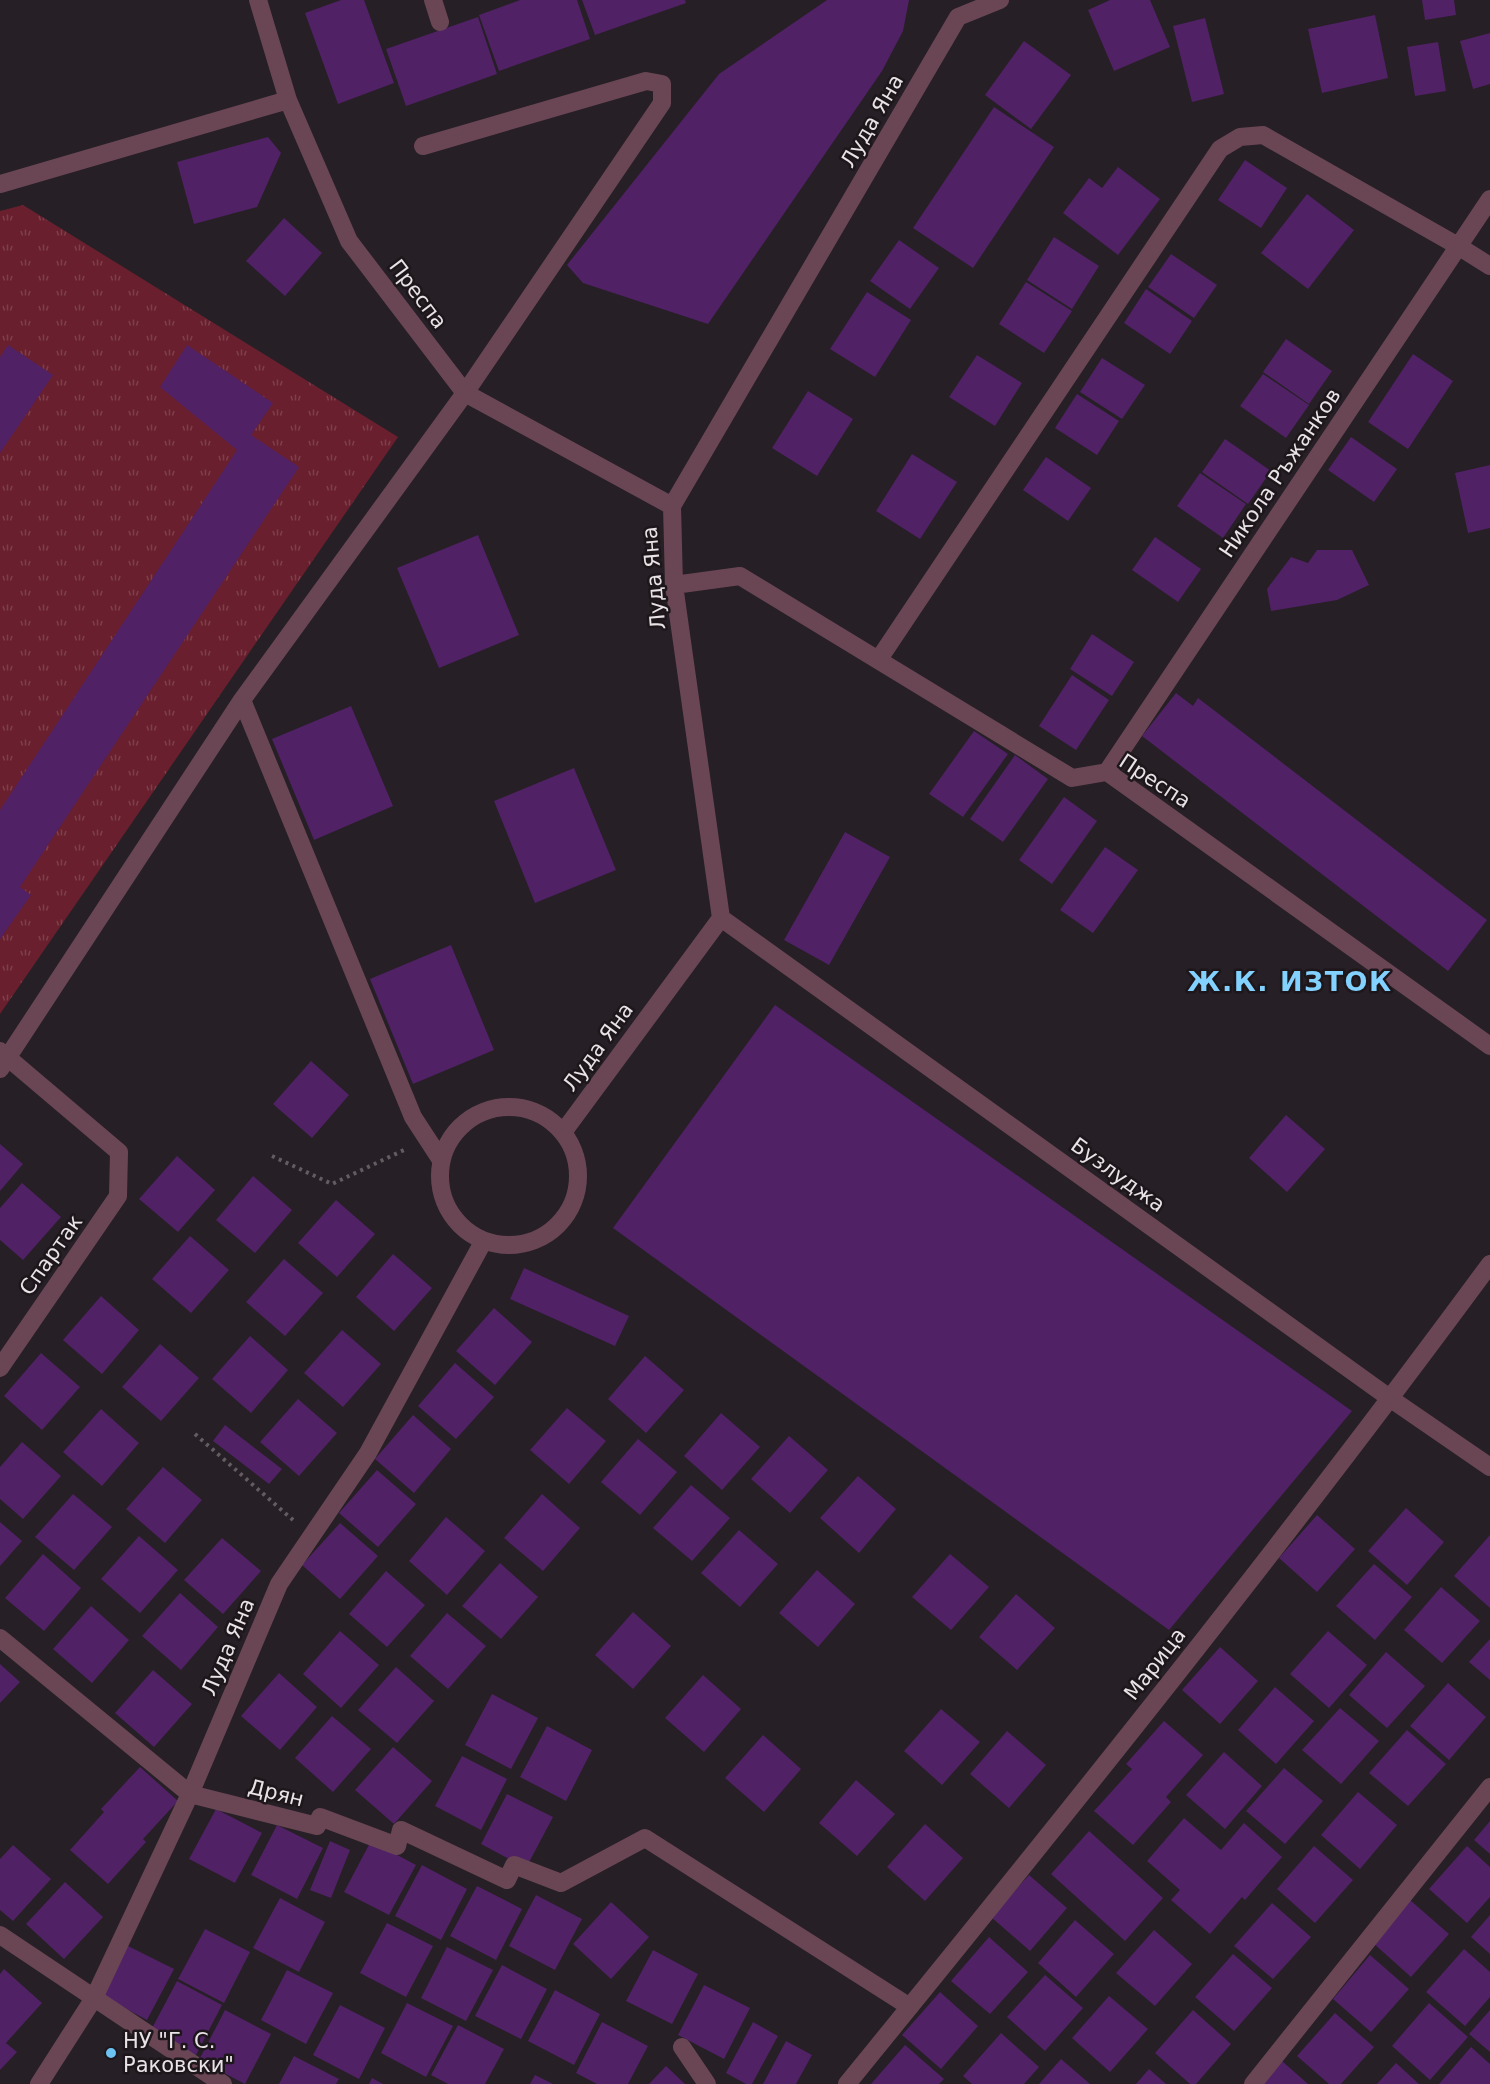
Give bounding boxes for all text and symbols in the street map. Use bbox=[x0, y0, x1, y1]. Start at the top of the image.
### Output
street label: Луда Яна bbox=[836, 70, 908, 172]
street label: Преспа bbox=[384, 255, 452, 333]
street label: Никола Ръжанков bbox=[1214, 384, 1346, 562]
street label: Луда Яна bbox=[638, 525, 670, 631]
street label: Преспа bbox=[1115, 749, 1195, 813]
district label: Ж.К. ИЗТОК bbox=[1187, 966, 1393, 997]
street label: Луда Яна bbox=[558, 998, 638, 1096]
street label: Бузлуджа bbox=[1066, 1133, 1170, 1217]
street label: Спартак bbox=[15, 1210, 87, 1300]
street label: Луда Яна bbox=[197, 1595, 259, 1699]
street label: Марица bbox=[1119, 1623, 1191, 1705]
street label: Дрян bbox=[246, 1775, 306, 1811]
place label: НУ "Г. С. Раковски" bbox=[123, 2029, 234, 2077]
marker: НУ "Г. С. Раковски" bbox=[104, 2046, 118, 2060]

